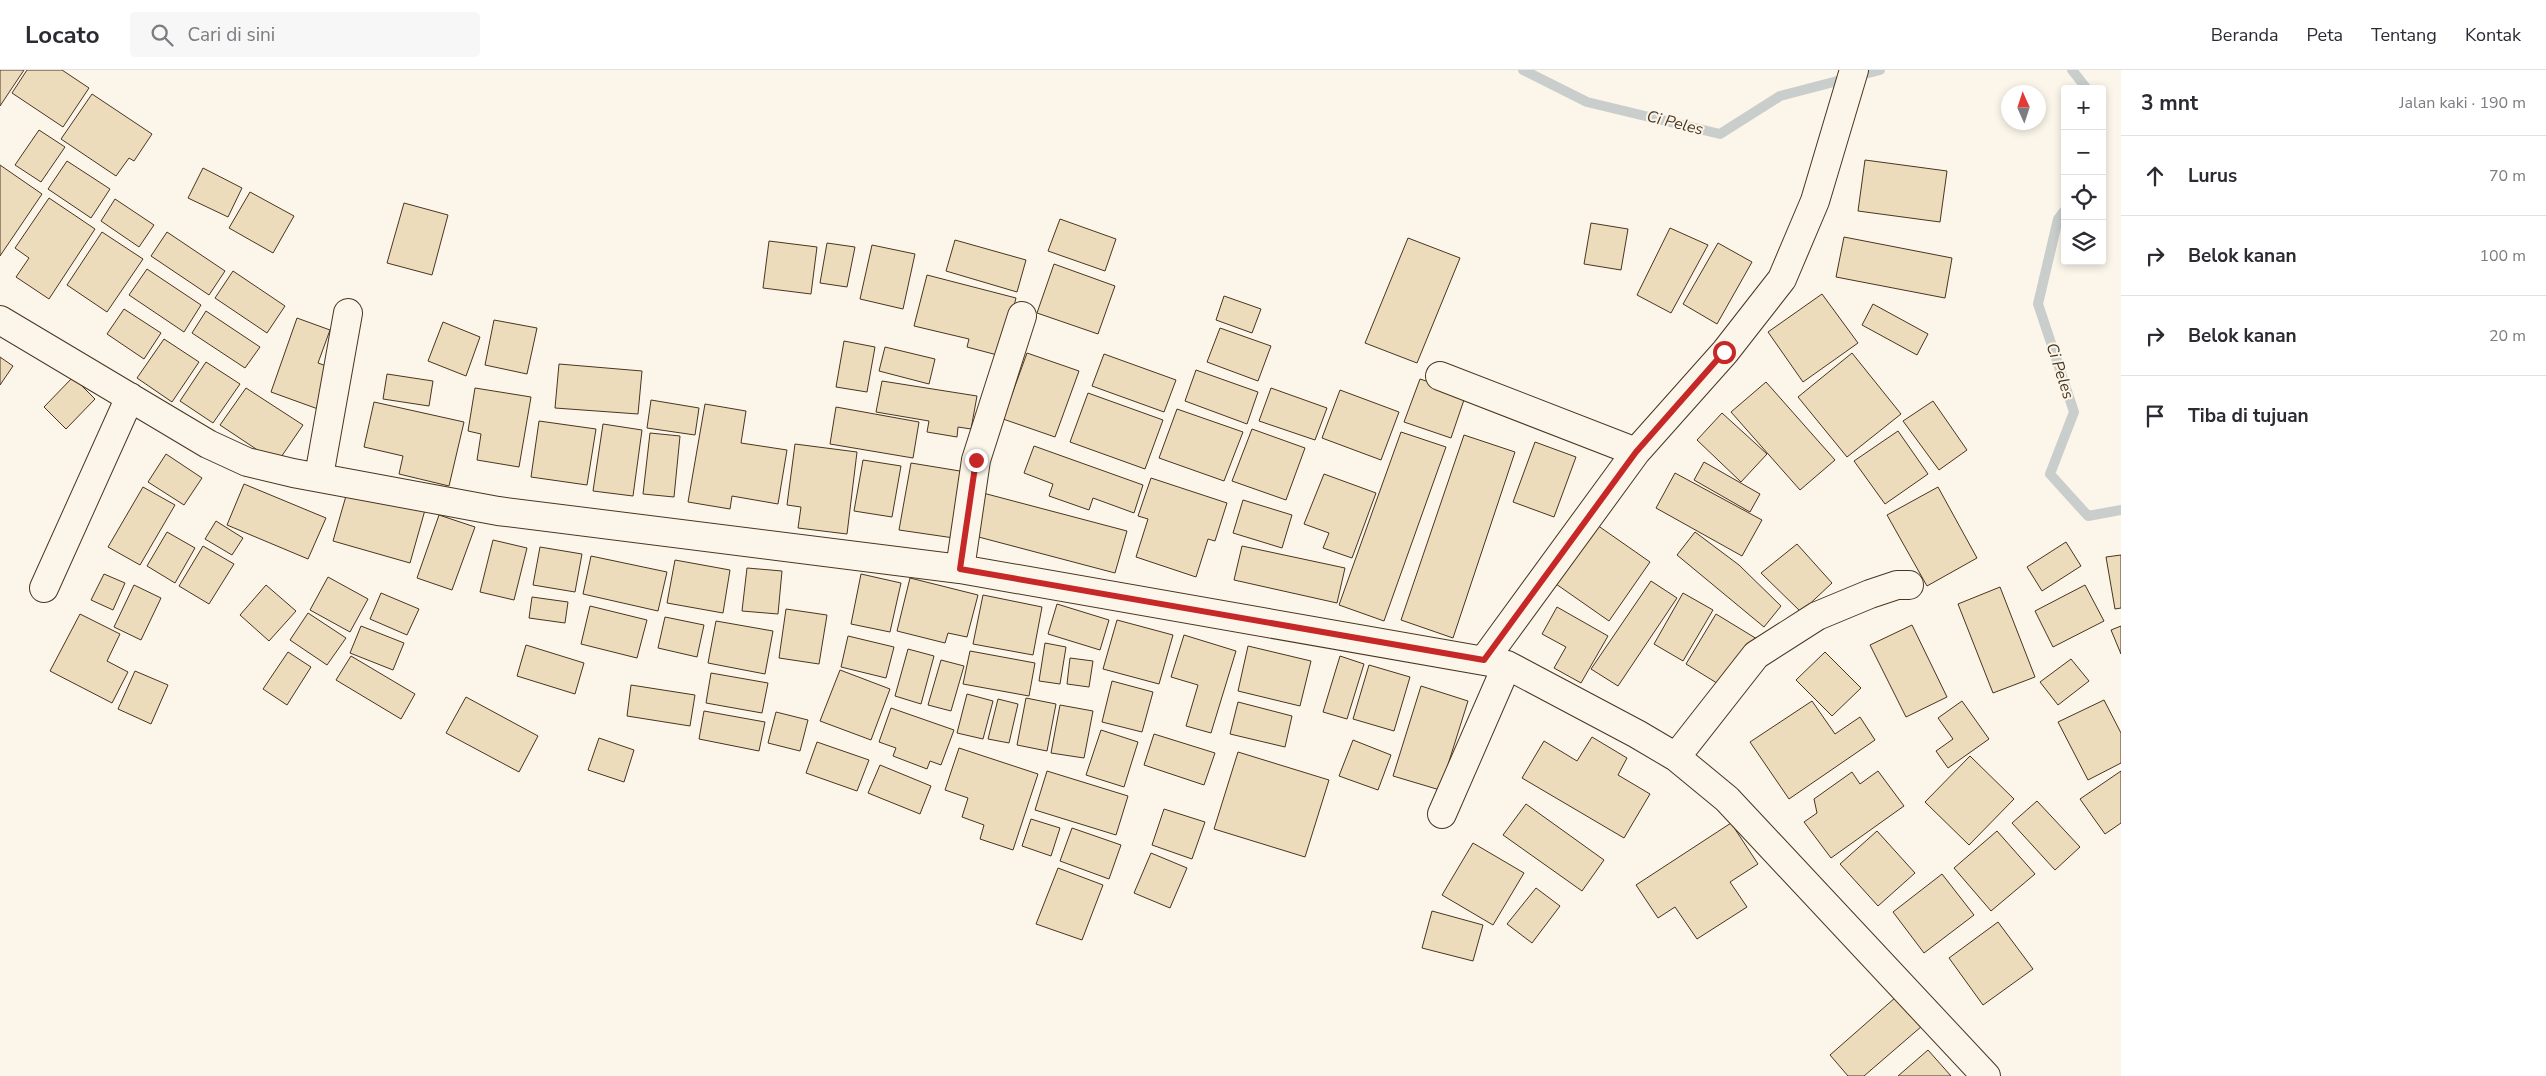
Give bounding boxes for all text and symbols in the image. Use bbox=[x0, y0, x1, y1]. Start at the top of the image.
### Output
search box bbox=[130, 12, 480, 57]
text: Locato bbox=[25, 19, 100, 51]
icon: search bbox=[148, 21, 176, 49]
text: Cari di sini bbox=[188, 22, 275, 48]
text: Beranda bbox=[2211, 23, 2279, 47]
text: Peta bbox=[2307, 23, 2343, 47]
text: Tentang bbox=[2371, 23, 2437, 47]
text: Kontak bbox=[2465, 23, 2521, 47]
north arrow bbox=[2001, 85, 2046, 130]
map controls bbox=[2061, 85, 2106, 265]
button: + bbox=[2061, 85, 2106, 130]
text: 3 mnt bbox=[2141, 89, 2198, 117]
text: Jalan kaki · 190 m bbox=[2399, 92, 2526, 114]
water label: Ci Peles bbox=[1644, 105, 1706, 141]
button: − bbox=[2061, 130, 2106, 175]
icon: ahead bbox=[2141, 162, 2169, 190]
text: Lurus bbox=[2188, 163, 2237, 189]
text: 70 m bbox=[2489, 165, 2526, 187]
button: locate bbox=[2061, 175, 2106, 220]
button: layers bbox=[2061, 220, 2106, 265]
icon: right bbox=[2141, 242, 2169, 270]
text: Belok kanan bbox=[2188, 243, 2297, 269]
text: 100 m bbox=[2479, 245, 2526, 267]
icon: right bbox=[2141, 322, 2169, 350]
text: Belok kanan bbox=[2188, 323, 2297, 349]
text: 20 m bbox=[2489, 325, 2526, 347]
water label: Ci Peles bbox=[2041, 340, 2079, 402]
route start bbox=[1713, 341, 1736, 364]
icon: arrive bbox=[2141, 402, 2169, 430]
text: Tiba di tujuan bbox=[2188, 403, 2309, 429]
route end bbox=[965, 449, 988, 472]

